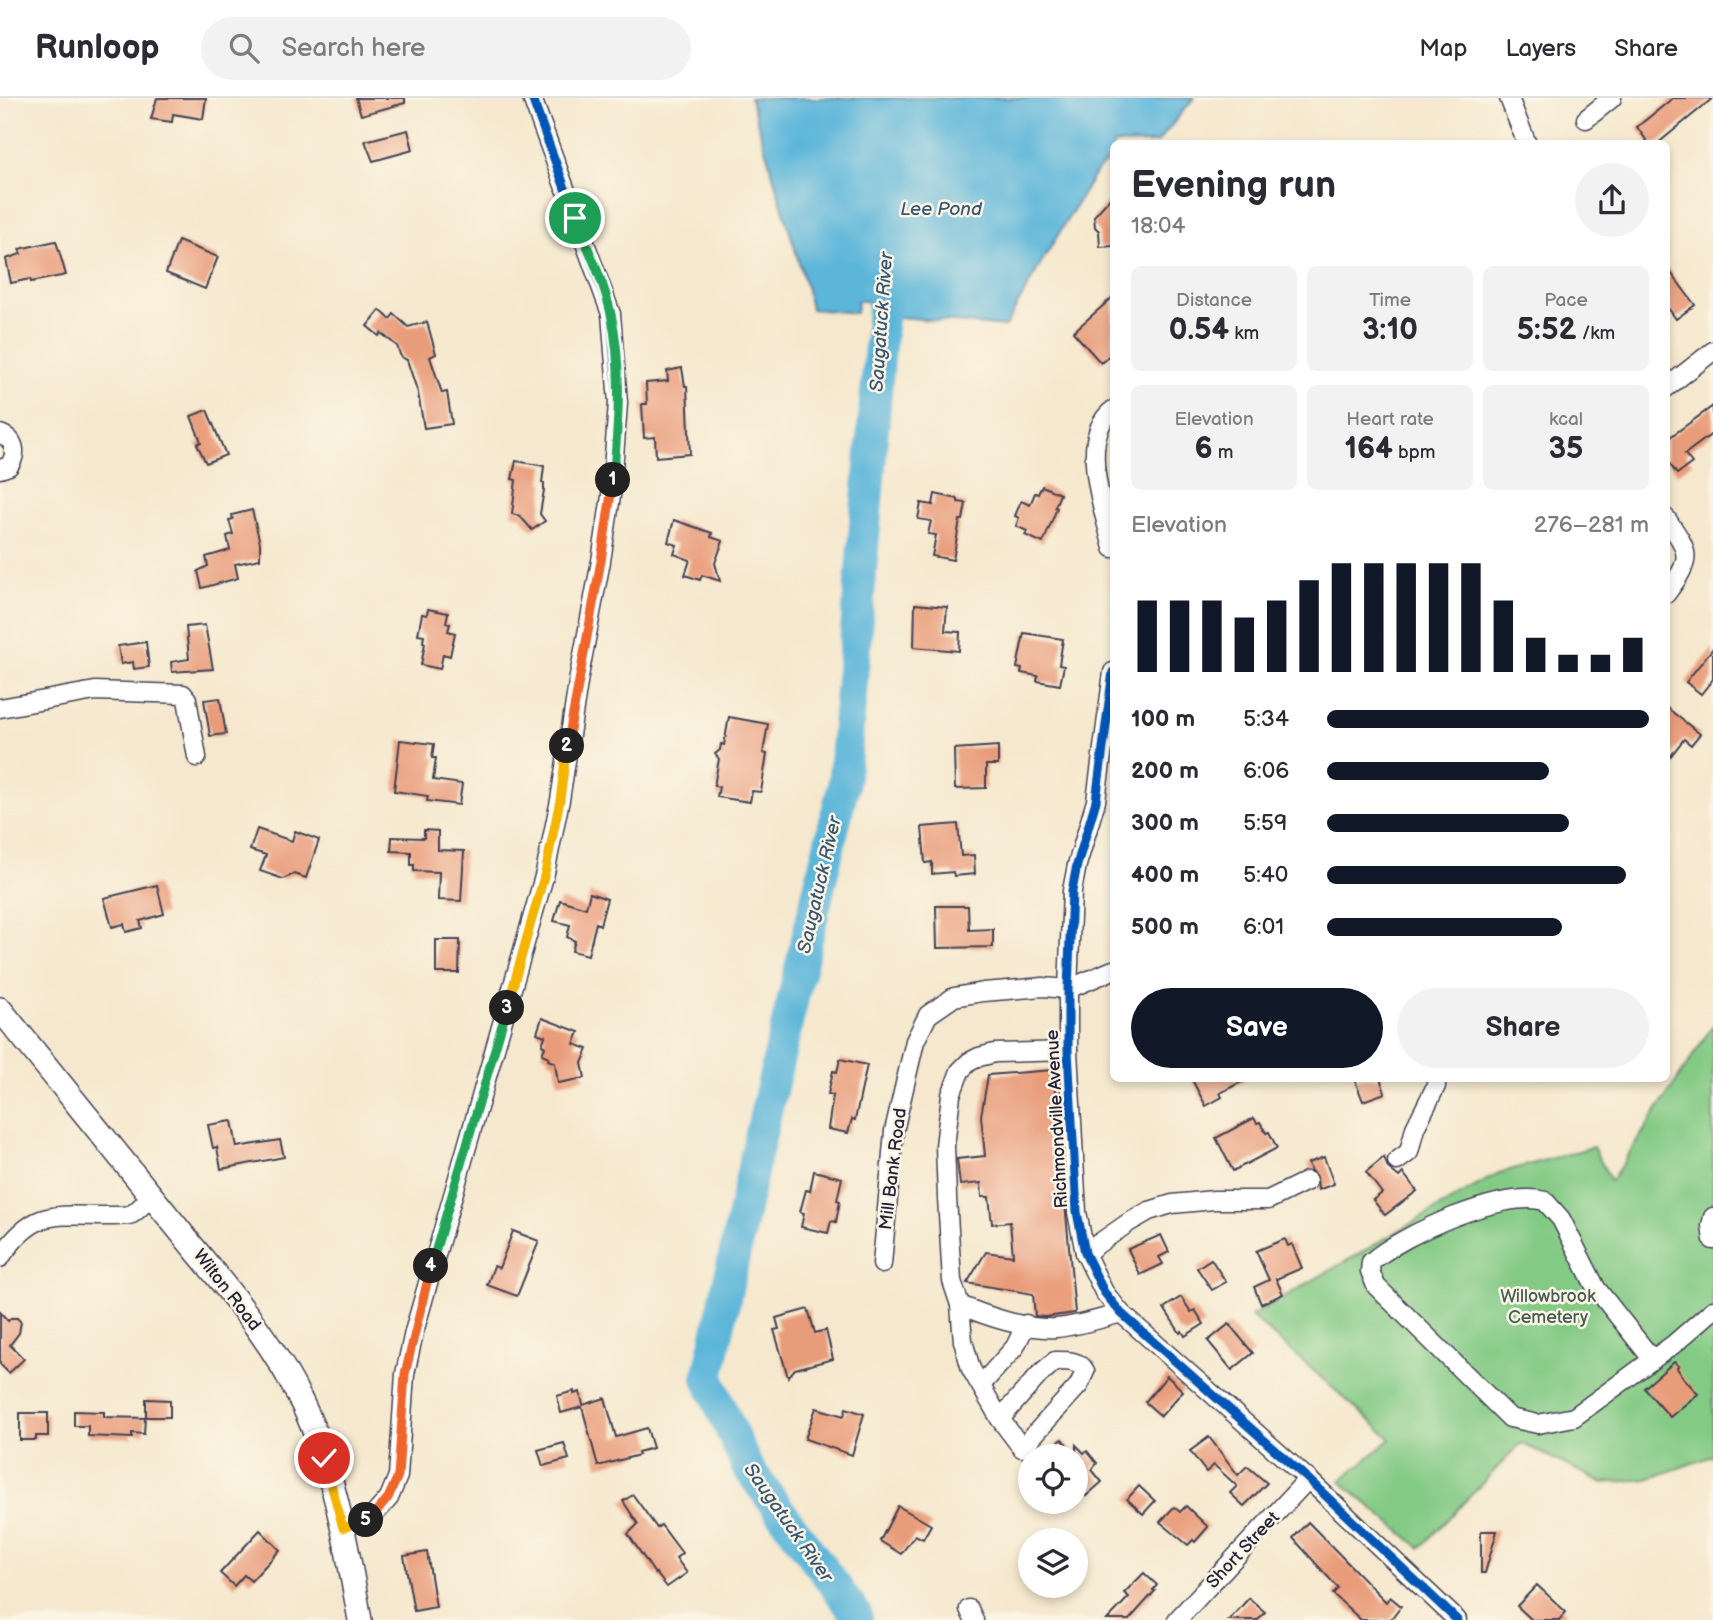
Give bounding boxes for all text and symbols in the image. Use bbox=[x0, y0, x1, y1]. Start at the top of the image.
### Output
search box bbox=[201, 17, 691, 80]
text: Runloop bbox=[35, 28, 159, 68]
icon: search bbox=[225, 29, 263, 67]
text: Search here bbox=[281, 33, 425, 64]
text: Map bbox=[1419, 34, 1467, 63]
text: Layers bbox=[1505, 34, 1576, 63]
text: Share bbox=[1614, 34, 1678, 63]
text: Evening run bbox=[1131, 163, 1336, 208]
button: share bbox=[1575, 163, 1649, 237]
pin bbox=[545, 188, 605, 248]
water label: Lee Pond bbox=[900, 198, 983, 221]
icon: arrive bbox=[556, 199, 594, 237]
text: 18:04 bbox=[1131, 212, 1186, 240]
water label: Saugatuck River bbox=[866, 250, 898, 393]
text: Distance bbox=[1176, 289, 1252, 312]
text: Time bbox=[1369, 289, 1411, 312]
text: Pace bbox=[1544, 289, 1588, 312]
text: 0.54 bbox=[1169, 312, 1229, 348]
text: 3:10 bbox=[1362, 312, 1418, 348]
text: 5:52 bbox=[1517, 312, 1577, 348]
text: km bbox=[1229, 322, 1259, 345]
text: /km bbox=[1577, 322, 1615, 345]
text: Elevation bbox=[1174, 408, 1254, 431]
text: Heart rate bbox=[1346, 408, 1434, 431]
text: kcal bbox=[1549, 408, 1583, 431]
text: 6 bbox=[1194, 431, 1213, 467]
text: 164 bbox=[1344, 431, 1393, 467]
text: 35 bbox=[1549, 431, 1583, 467]
text: m bbox=[1213, 441, 1234, 464]
text: bpm bbox=[1393, 441, 1436, 464]
pin: 1 bbox=[596, 462, 630, 498]
text: 1 bbox=[609, 468, 617, 491]
text: Elevation bbox=[1131, 511, 1227, 539]
text: 276–281 m bbox=[1534, 511, 1649, 539]
text: 100 m bbox=[1131, 705, 1195, 733]
text: 5:34 bbox=[1243, 705, 1289, 733]
pin: 2 bbox=[550, 728, 584, 764]
text: 2 bbox=[561, 734, 572, 757]
text: 200 m bbox=[1131, 757, 1199, 785]
text: 6:06 bbox=[1243, 757, 1289, 785]
text: 300 m bbox=[1131, 809, 1199, 837]
text: 5:59 bbox=[1243, 809, 1287, 837]
water label: Saugatuck River bbox=[793, 813, 847, 956]
text: 400 m bbox=[1131, 861, 1199, 889]
text: 5:40 bbox=[1243, 861, 1288, 889]
text: 500 m bbox=[1131, 913, 1199, 941]
text: 6:01 bbox=[1243, 913, 1284, 941]
button: Save bbox=[1131, 988, 1383, 1068]
button: Share bbox=[1397, 988, 1649, 1068]
pin: 3 bbox=[490, 990, 524, 1026]
text: 3 bbox=[501, 996, 512, 1019]
street label: Richmondville Avenue bbox=[1042, 1029, 1072, 1209]
street label: Mill Bank Road bbox=[875, 1107, 911, 1231]
street label: Wilton Road bbox=[189, 1245, 265, 1335]
pin: 4 bbox=[414, 1248, 448, 1284]
text: 4 bbox=[425, 1254, 436, 1277]
park label: Willowbrook Cemetery bbox=[1500, 1286, 1596, 1328]
pin bbox=[294, 1428, 354, 1488]
icon: check bbox=[305, 1439, 343, 1477]
map controls bbox=[1018, 1444, 1088, 1598]
button: locate bbox=[1018, 1444, 1088, 1514]
water label: Saugatuck River bbox=[738, 1459, 838, 1588]
pin: 5 bbox=[348, 1502, 384, 1538]
street label: Short Street bbox=[1202, 1507, 1284, 1593]
text: 5 bbox=[360, 1508, 371, 1531]
button: layers bbox=[1018, 1528, 1088, 1598]

